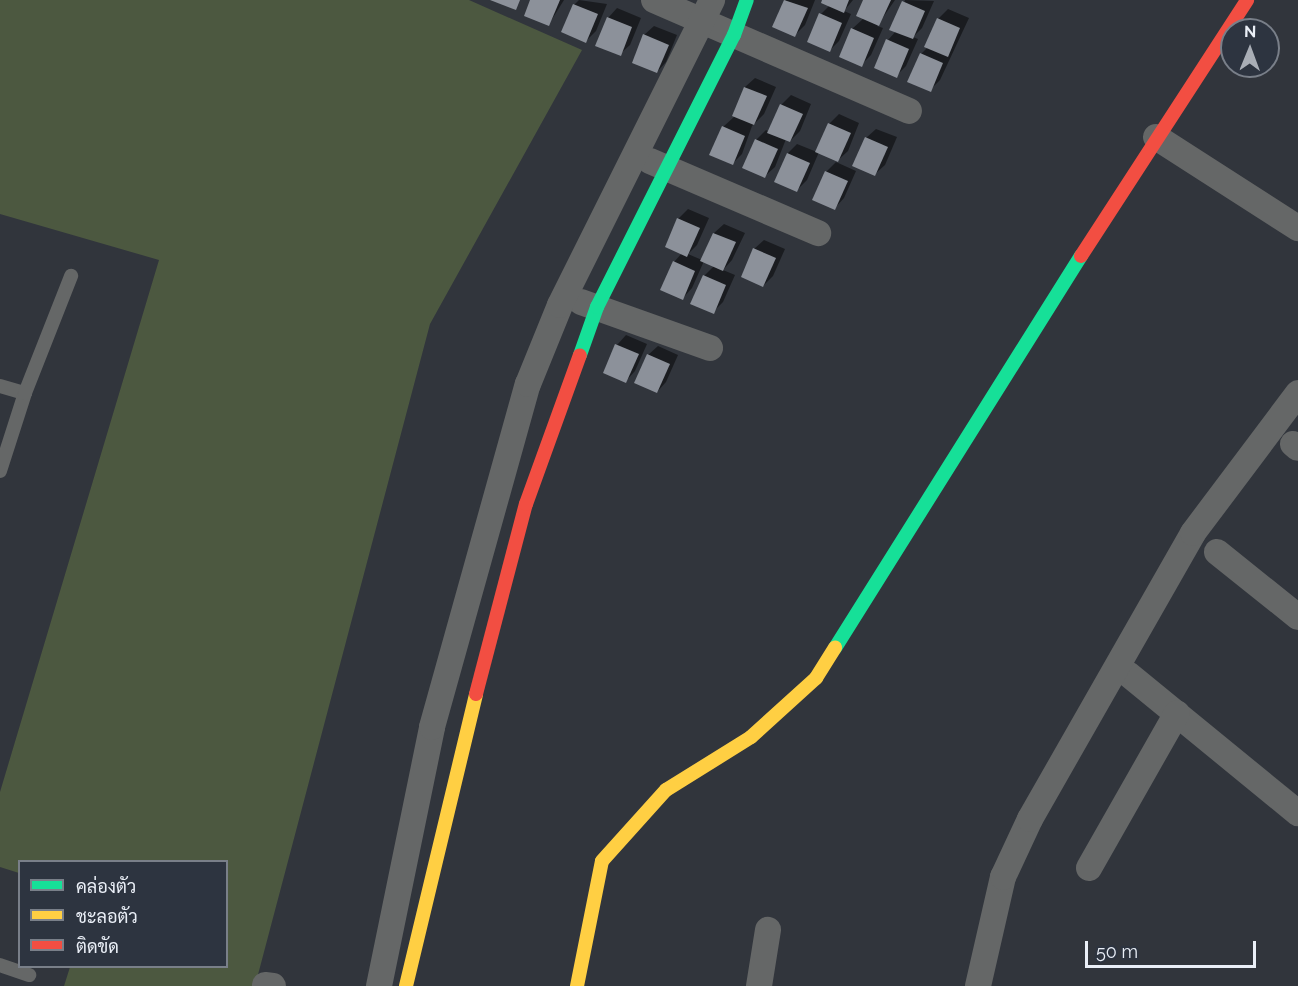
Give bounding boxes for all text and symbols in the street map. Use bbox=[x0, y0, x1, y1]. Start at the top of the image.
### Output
north arrow bbox=[1220, 18, 1280, 78]
text: N bbox=[1244, 22, 1257, 41]
legend bbox=[18, 860, 228, 968]
text: คล่องตัว bbox=[76, 876, 136, 897]
text: ชะลอตัว bbox=[76, 906, 138, 927]
scale bar bbox=[1088, 929, 1259, 967]
text: ติดขัด bbox=[76, 936, 119, 957]
text: 50 m bbox=[1096, 941, 1138, 962]

